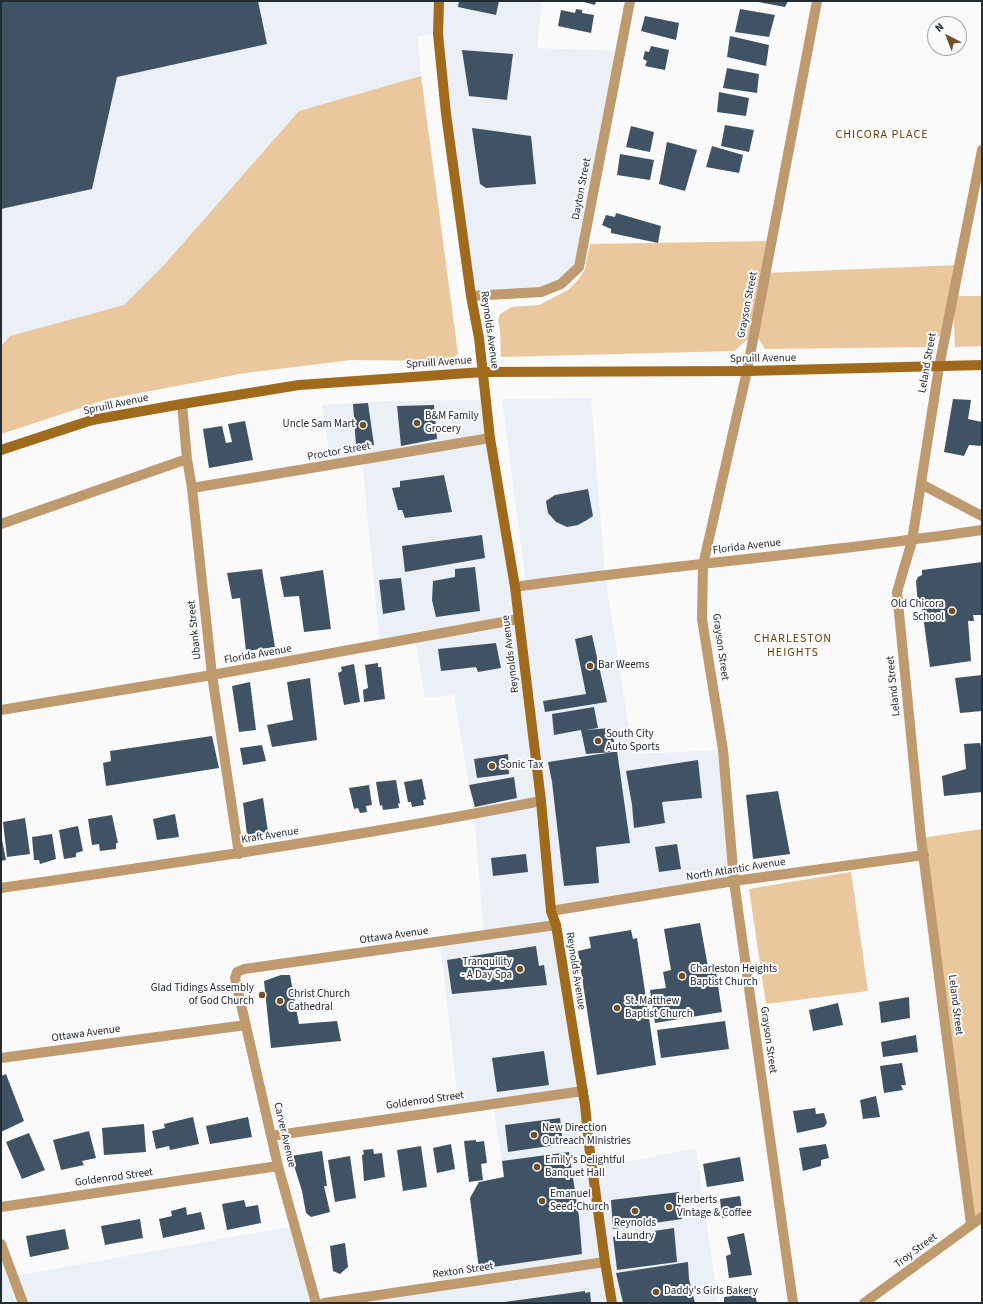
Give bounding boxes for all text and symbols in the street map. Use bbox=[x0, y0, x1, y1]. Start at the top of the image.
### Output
north arrow bbox=[927, 16, 967, 56]
text: N bbox=[932, 19, 947, 35]
district label: CHICORA PLACE bbox=[835, 128, 929, 142]
street label: Dayton Street bbox=[570, 157, 594, 221]
street label: Grayson Street bbox=[735, 271, 761, 339]
street label: Reynolds Avenue bbox=[477, 290, 501, 370]
street label: Leland Street bbox=[916, 332, 940, 394]
street label: Spruill Avenue bbox=[730, 352, 796, 366]
street label: Spruill Avenue bbox=[406, 354, 472, 372]
street label: Spruill Avenue bbox=[82, 392, 150, 418]
place label: B&M Family Grocery bbox=[425, 410, 479, 436]
place label: Uncle Sam Mart bbox=[283, 418, 355, 432]
marker: B&M Family Grocery bbox=[412, 418, 422, 428]
marker: Uncle Sam Mart bbox=[358, 420, 368, 430]
street label: Proctor Street bbox=[306, 440, 372, 464]
street label: Florida Avenue bbox=[712, 536, 782, 558]
place label: Old Chicora School bbox=[891, 598, 944, 624]
street label: Ubank Street bbox=[185, 600, 205, 660]
marker: Old Chicora School bbox=[947, 606, 957, 616]
street label: Grayson Street bbox=[709, 613, 731, 681]
street label: Reynolds Avenue bbox=[500, 614, 522, 694]
district label: CHARLESTON HEIGHTS bbox=[754, 632, 832, 660]
street label: Florida Avenue bbox=[223, 643, 293, 667]
street label: Leland Street bbox=[884, 655, 904, 717]
place label: Bar Weems bbox=[598, 659, 649, 673]
marker: Bar Weems bbox=[585, 661, 595, 671]
place label: South City Auto Sports bbox=[606, 728, 660, 754]
marker: South City Auto Sports bbox=[593, 736, 603, 746]
place label: Sonic Tax bbox=[500, 759, 543, 773]
marker: Sonic Tax bbox=[487, 761, 497, 771]
street label: Kraft Avenue bbox=[240, 825, 300, 847]
street label: North Atlantic Avenue bbox=[685, 856, 787, 884]
street label: Ottawa Avenue bbox=[359, 925, 429, 947]
street label: Reynolds Avenue bbox=[562, 931, 588, 1011]
place label: Tranquility - A Day Spa bbox=[461, 956, 512, 982]
place label: Charleston Heights Baptist Church bbox=[690, 963, 777, 989]
marker: Tranquility - A Day Spa bbox=[515, 964, 525, 974]
marker: Charleston Heights Baptist Church bbox=[677, 971, 687, 981]
street label: Leland Street bbox=[945, 974, 965, 1036]
place label: Glad Tidings Assembly of God Church bbox=[151, 982, 254, 1008]
place label: Christ Church Cathedral bbox=[288, 988, 350, 1014]
marker: Glad Tidings Assembly of God Church bbox=[257, 990, 267, 1000]
place label: St. Matthew Baptist Church bbox=[625, 995, 693, 1021]
marker: Christ Church Cathedral bbox=[275, 996, 285, 1006]
marker: St. Matthew Baptist Church bbox=[612, 1003, 622, 1013]
street label: Grayson Street bbox=[757, 1006, 779, 1074]
street label: Ottawa Avenue bbox=[51, 1023, 121, 1045]
street label: Goldenrod Street bbox=[385, 1089, 465, 1113]
street label: Carver Avenue bbox=[270, 1101, 298, 1169]
place label: New Direction Outreach Ministries bbox=[542, 1122, 631, 1148]
marker: New Direction Outreach Ministries bbox=[529, 1130, 539, 1140]
place label: Emily's Delightful Banquet Hall bbox=[545, 1154, 625, 1180]
marker: Emily's Delightful Banquet Hall bbox=[532, 1162, 542, 1172]
street label: Goldenrod Street bbox=[74, 1166, 154, 1190]
place label: Emanuel Seed-Church bbox=[550, 1188, 609, 1214]
place label: Herberts Vintage & Coffee bbox=[677, 1194, 752, 1220]
marker: Emanuel Seed-Church bbox=[537, 1196, 547, 1206]
marker: Herberts Vintage & Coffee bbox=[664, 1202, 674, 1212]
marker: Reynolds Laundry bbox=[630, 1206, 640, 1216]
place label: Reynolds Laundry bbox=[614, 1217, 656, 1243]
street label: Troy Street bbox=[892, 1231, 940, 1271]
street label: Rexton Street bbox=[432, 1260, 494, 1282]
place label: Daddy's Girls Bakery bbox=[664, 1285, 758, 1299]
marker: Daddy's Girls Bakery bbox=[651, 1287, 661, 1297]

